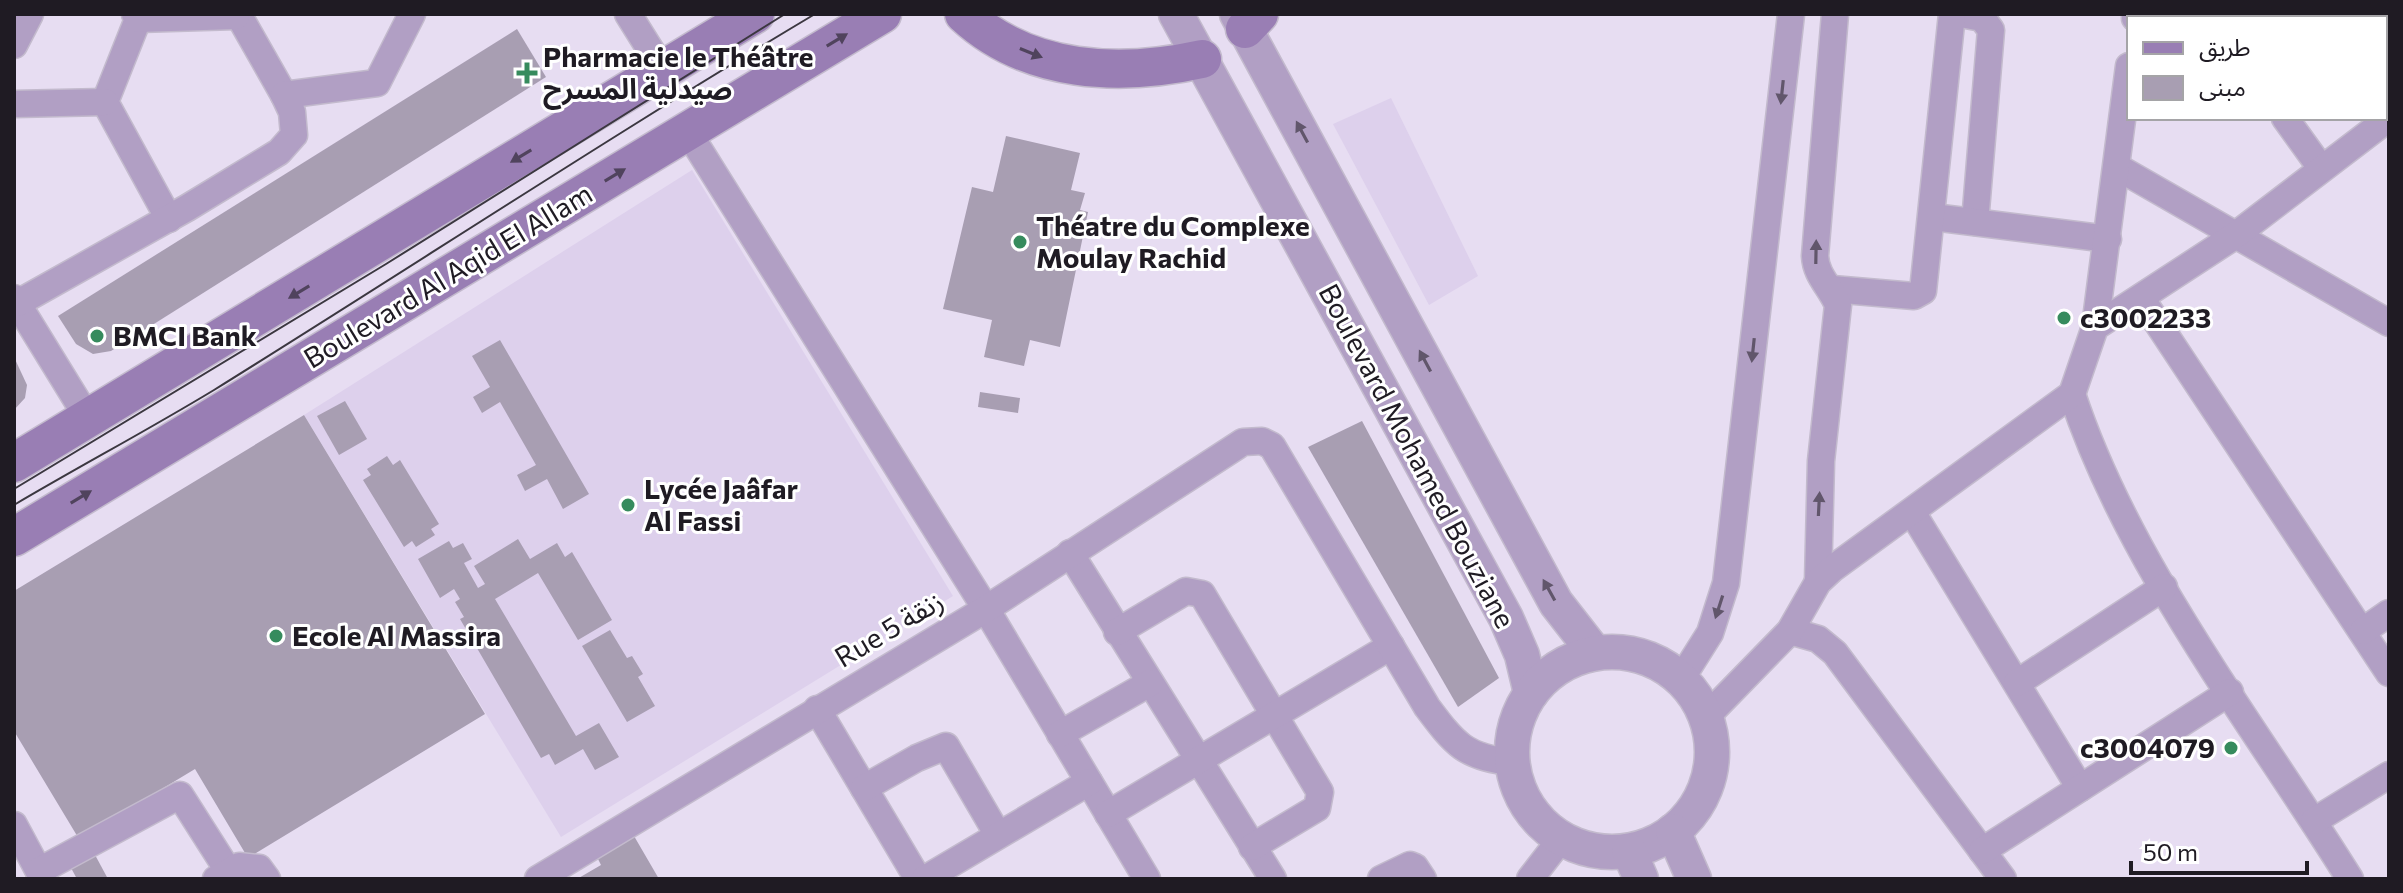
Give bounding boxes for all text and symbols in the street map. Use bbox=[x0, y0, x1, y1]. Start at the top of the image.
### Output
legend bbox=[2127, 16, 2387, 120]
text: طريق bbox=[2199, 32, 2251, 63]
one-way arrow bbox=[826, 33, 848, 47]
place label: Pharmacie le Théâtre صيدلية المسرح bbox=[543, 39, 813, 110]
one-way arrow bbox=[1019, 47, 1043, 60]
marker: Pharmacie le Théâtre صيدلية المسرح bbox=[518, 64, 536, 82]
text: مبنى bbox=[2199, 72, 2246, 101]
one-way arrow bbox=[1775, 79, 1788, 104]
one-way arrow bbox=[1295, 121, 1308, 144]
one-way arrow bbox=[510, 149, 532, 163]
one-way arrow bbox=[604, 168, 626, 182]
street label: Boulevard Al Aqid El Allam bbox=[297, 176, 598, 375]
place label: Théatre du Complexe Moulay Rachid bbox=[1036, 208, 1310, 274]
marker: Théatre du Complexe Moulay Rachid bbox=[1011, 233, 1029, 251]
one-way arrow bbox=[1810, 239, 1822, 264]
street label: Boulevard Mohamed Bouziane bbox=[1313, 278, 1523, 633]
one-way arrow bbox=[288, 285, 310, 299]
place label: c3002233 bbox=[2080, 300, 2211, 334]
marker: c3002233 bbox=[2055, 309, 2073, 327]
place label: BMCI Bank bbox=[113, 318, 257, 352]
marker: BMCI Bank bbox=[88, 327, 106, 345]
one-way arrow bbox=[1746, 338, 1759, 363]
one-way arrow bbox=[1418, 350, 1432, 373]
place label: Lycée Jaâfar Al Fassi bbox=[644, 471, 799, 537]
one-way arrow bbox=[70, 490, 92, 504]
one-way arrow bbox=[1813, 491, 1826, 516]
marker: Lycée Jaâfar Al Fassi bbox=[619, 496, 637, 514]
one-way arrow bbox=[1542, 579, 1556, 601]
street label: Rue 5 زنقة bbox=[828, 583, 949, 675]
one-way arrow bbox=[1712, 596, 1725, 620]
place label: Ecole Al Massira bbox=[292, 618, 501, 652]
marker: Ecole Al Massira bbox=[267, 627, 285, 645]
place label: c3004079 bbox=[2080, 730, 2215, 764]
marker: c3004079 bbox=[2222, 739, 2240, 757]
scale bar bbox=[2131, 825, 2307, 875]
text: 50 m bbox=[2143, 837, 2198, 866]

